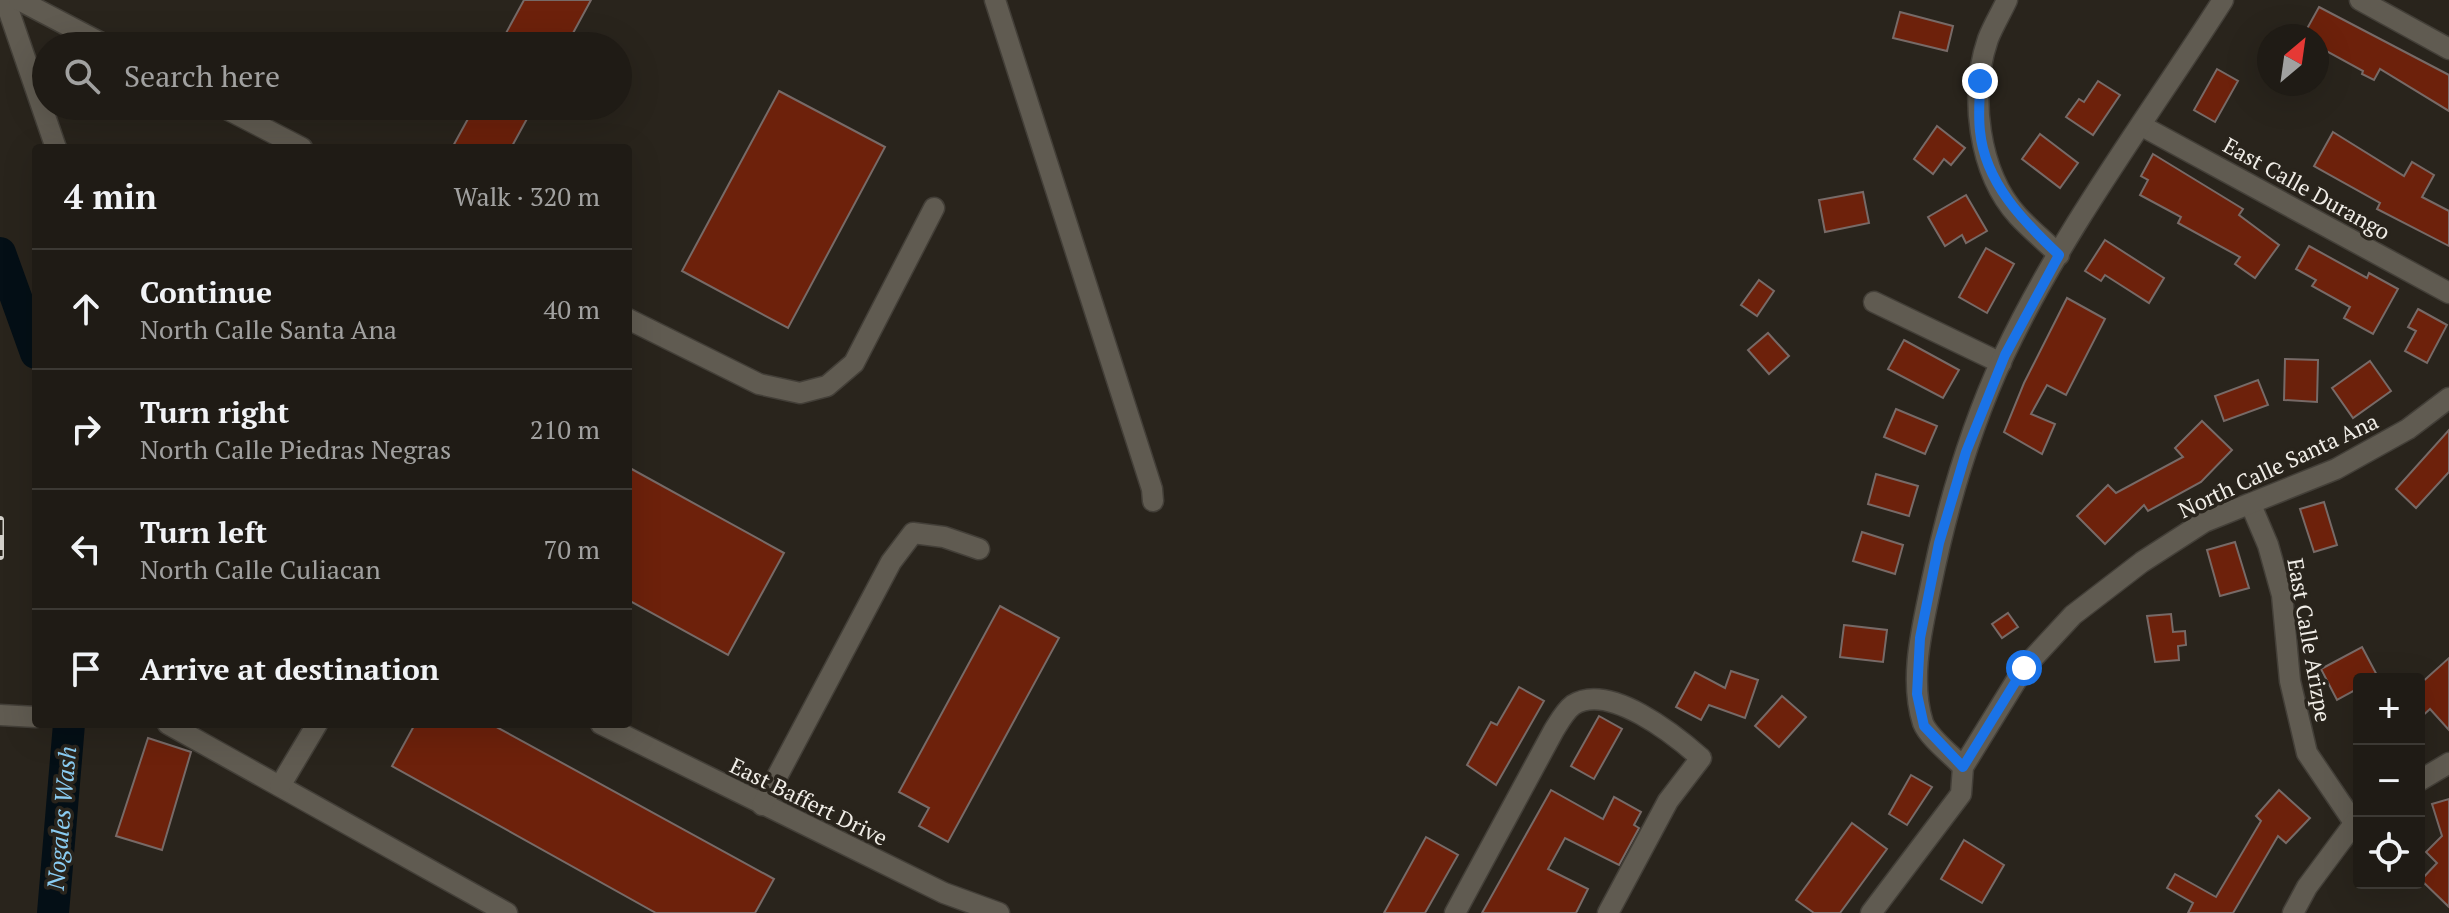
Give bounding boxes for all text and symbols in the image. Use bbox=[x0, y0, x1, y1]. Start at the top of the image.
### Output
north arrow bbox=[2257, 24, 2329, 96]
search box bbox=[32, 32, 632, 120]
icon: search bbox=[60, 54, 104, 98]
text: Search here bbox=[124, 56, 280, 96]
route end bbox=[1962, 63, 1998, 99]
street label: East Calle Durango bbox=[2218, 130, 2396, 246]
text: 4 min bbox=[64, 174, 157, 219]
text: Walk · 320 m bbox=[454, 179, 600, 213]
text: Continue bbox=[140, 272, 272, 312]
icon: ahead bbox=[64, 287, 108, 331]
text: 40 m bbox=[544, 292, 600, 326]
text: North Calle Santa Ana bbox=[140, 312, 397, 346]
text: Turn right bbox=[140, 392, 289, 432]
street label: North Calle Santa Ana bbox=[2173, 406, 2383, 524]
icon: right bbox=[64, 407, 108, 451]
text: 210 m bbox=[530, 412, 600, 446]
text: North Calle Piedras Negras bbox=[140, 432, 451, 466]
text: Turn left bbox=[140, 512, 267, 552]
icon: left bbox=[64, 527, 108, 571]
text: 70 m bbox=[544, 532, 600, 566]
text: North Calle Culiacan bbox=[140, 552, 381, 586]
street label: East Calle Arizpe bbox=[2281, 556, 2339, 724]
icon: arrive bbox=[64, 647, 108, 691]
text: Arrive at destination bbox=[140, 649, 439, 689]
route start bbox=[2006, 650, 2042, 686]
map controls bbox=[2353, 673, 2425, 889]
button: + bbox=[2353, 673, 2425, 745]
water label: Nogales Wash bbox=[39, 745, 83, 892]
button: − bbox=[2353, 745, 2425, 817]
street label: East Baffert Drive bbox=[725, 750, 893, 852]
button: locate bbox=[2353, 817, 2425, 889]

